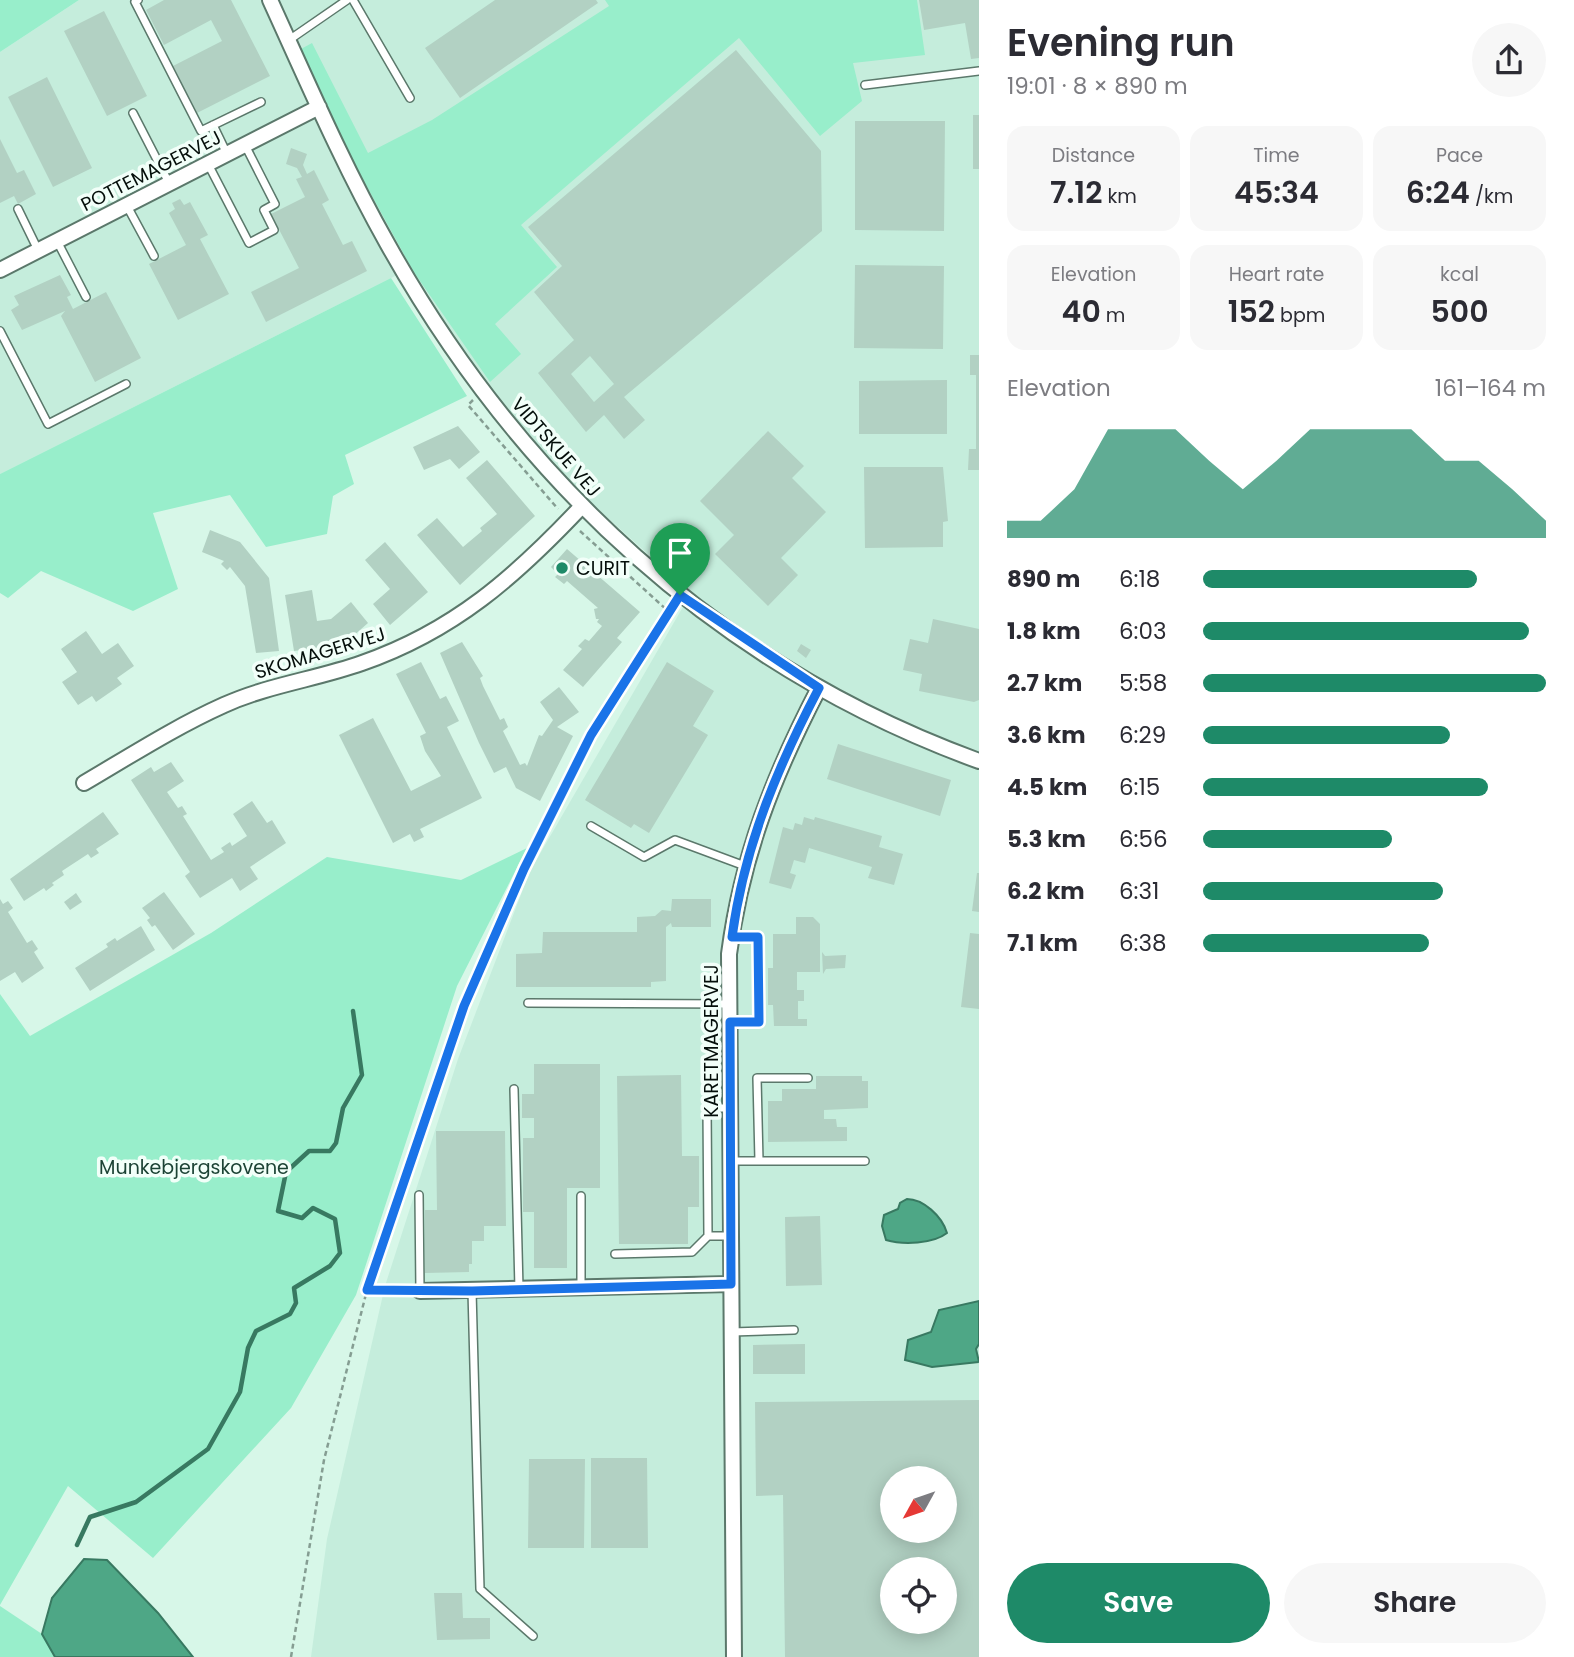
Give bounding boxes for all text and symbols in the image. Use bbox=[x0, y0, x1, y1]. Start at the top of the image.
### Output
text: Evening run bbox=[1007, 16, 1235, 69]
button: share bbox=[1472, 23, 1546, 97]
text: 19:01 · 8 × 890 m bbox=[1007, 70, 1188, 102]
street label: POTTEMAGERVEJ bbox=[76, 124, 226, 218]
text: Distance bbox=[1052, 142, 1135, 169]
text: Time bbox=[1253, 142, 1300, 169]
text: Pace bbox=[1436, 142, 1483, 169]
text: 7.12 bbox=[1050, 171, 1102, 214]
text: 45:34 bbox=[1234, 171, 1319, 214]
text: 6:24 bbox=[1406, 171, 1470, 214]
text: km bbox=[1102, 183, 1137, 210]
text: /km bbox=[1470, 183, 1513, 210]
text: Elevation bbox=[1051, 261, 1136, 288]
text: Heart rate bbox=[1229, 261, 1324, 288]
text: kcal bbox=[1440, 261, 1479, 288]
text: 40 bbox=[1062, 290, 1101, 333]
text: 152 bbox=[1228, 290, 1275, 333]
text: 500 bbox=[1430, 290, 1489, 333]
text: m bbox=[1101, 302, 1125, 329]
text: bpm bbox=[1275, 302, 1325, 329]
text: Elevation bbox=[1007, 372, 1111, 404]
text: 161–164 m bbox=[1435, 372, 1546, 404]
street label: VIDTSKUE VEJ bbox=[505, 391, 607, 503]
pin bbox=[650, 523, 710, 595]
icon: arrive bbox=[661, 534, 699, 572]
place label: CURIT bbox=[576, 555, 630, 582]
marker: CURIT bbox=[554, 560, 570, 576]
text: 890 m bbox=[1007, 563, 1080, 595]
text: 6:18 bbox=[1119, 563, 1160, 595]
text: 1.8 km bbox=[1007, 615, 1081, 647]
text: 6:03 bbox=[1119, 615, 1167, 647]
street label: SKOMAGERVEJ bbox=[251, 620, 389, 686]
text: 2.7 km bbox=[1007, 667, 1082, 699]
text: 5:58 bbox=[1119, 667, 1167, 699]
text: 3.6 km bbox=[1007, 719, 1086, 751]
text: 6:29 bbox=[1119, 719, 1166, 751]
text: 4.5 km bbox=[1007, 771, 1087, 803]
text: 6:15 bbox=[1119, 771, 1160, 803]
text: 5.3 km bbox=[1007, 823, 1086, 855]
text: 6:56 bbox=[1119, 823, 1168, 855]
text: 6.2 km bbox=[1007, 875, 1085, 907]
text: 6:31 bbox=[1119, 875, 1159, 907]
text: 7.1 km bbox=[1007, 927, 1078, 959]
text: 6:38 bbox=[1119, 927, 1167, 959]
street label: KARETMAGERVEJ bbox=[698, 964, 725, 1118]
park label: Munkebjergskovene bbox=[99, 1154, 289, 1181]
north arrow bbox=[880, 1466, 957, 1544]
map controls bbox=[880, 1466, 957, 1634]
button: locate bbox=[880, 1557, 957, 1634]
button: Save bbox=[1007, 1563, 1270, 1643]
button: Share bbox=[1284, 1563, 1546, 1643]

